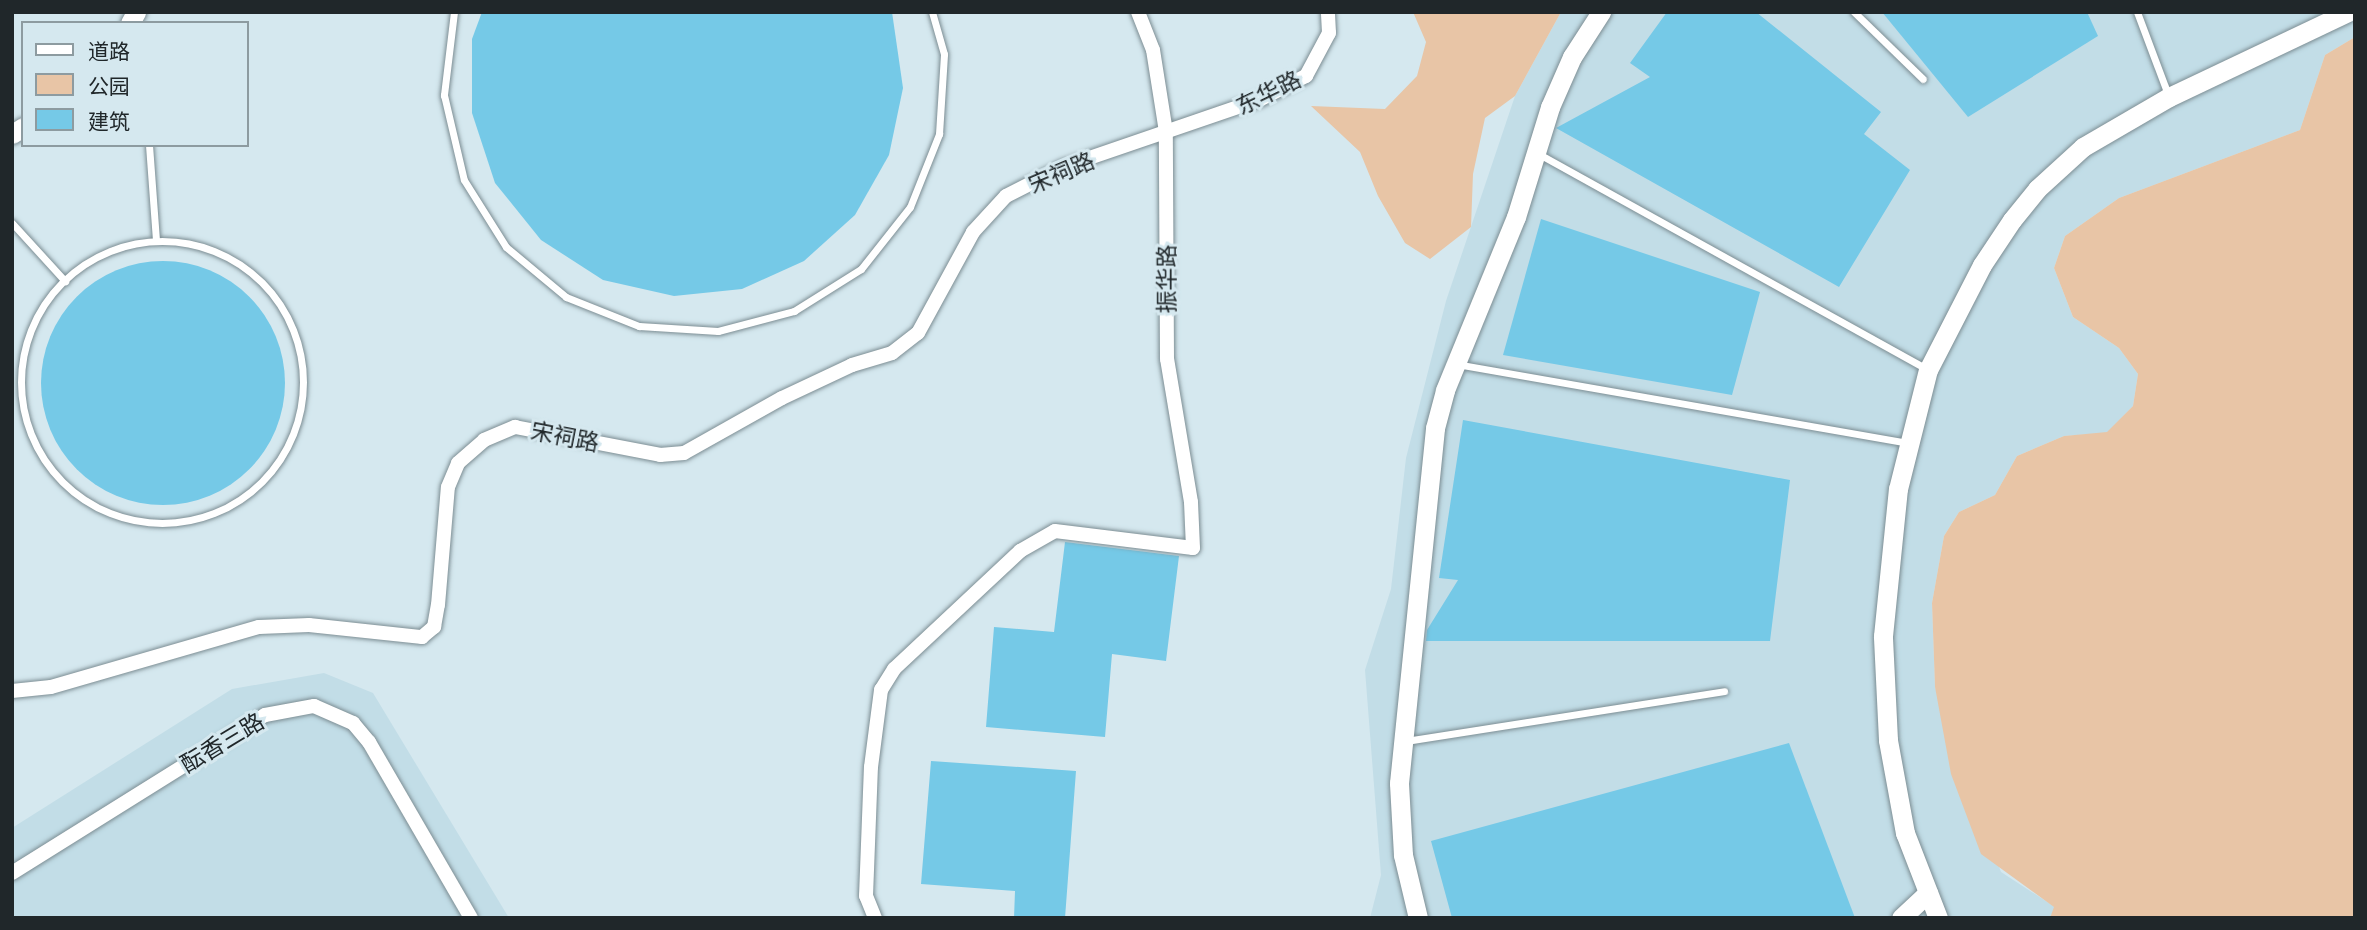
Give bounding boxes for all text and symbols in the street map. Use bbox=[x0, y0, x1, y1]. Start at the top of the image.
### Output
legend bbox=[21, 21, 248, 147]
text: 道路 bbox=[88, 37, 130, 65]
street label: 东华路 bbox=[1231, 64, 1305, 120]
text: 公园 bbox=[88, 72, 130, 100]
text: 建筑 bbox=[88, 107, 130, 135]
street label: 宋祠路 bbox=[1024, 146, 1098, 198]
street label: 振华路 bbox=[1152, 245, 1180, 313]
street label: 宋祠路 bbox=[529, 416, 601, 456]
street label: 酝香三路 bbox=[175, 706, 269, 778]

